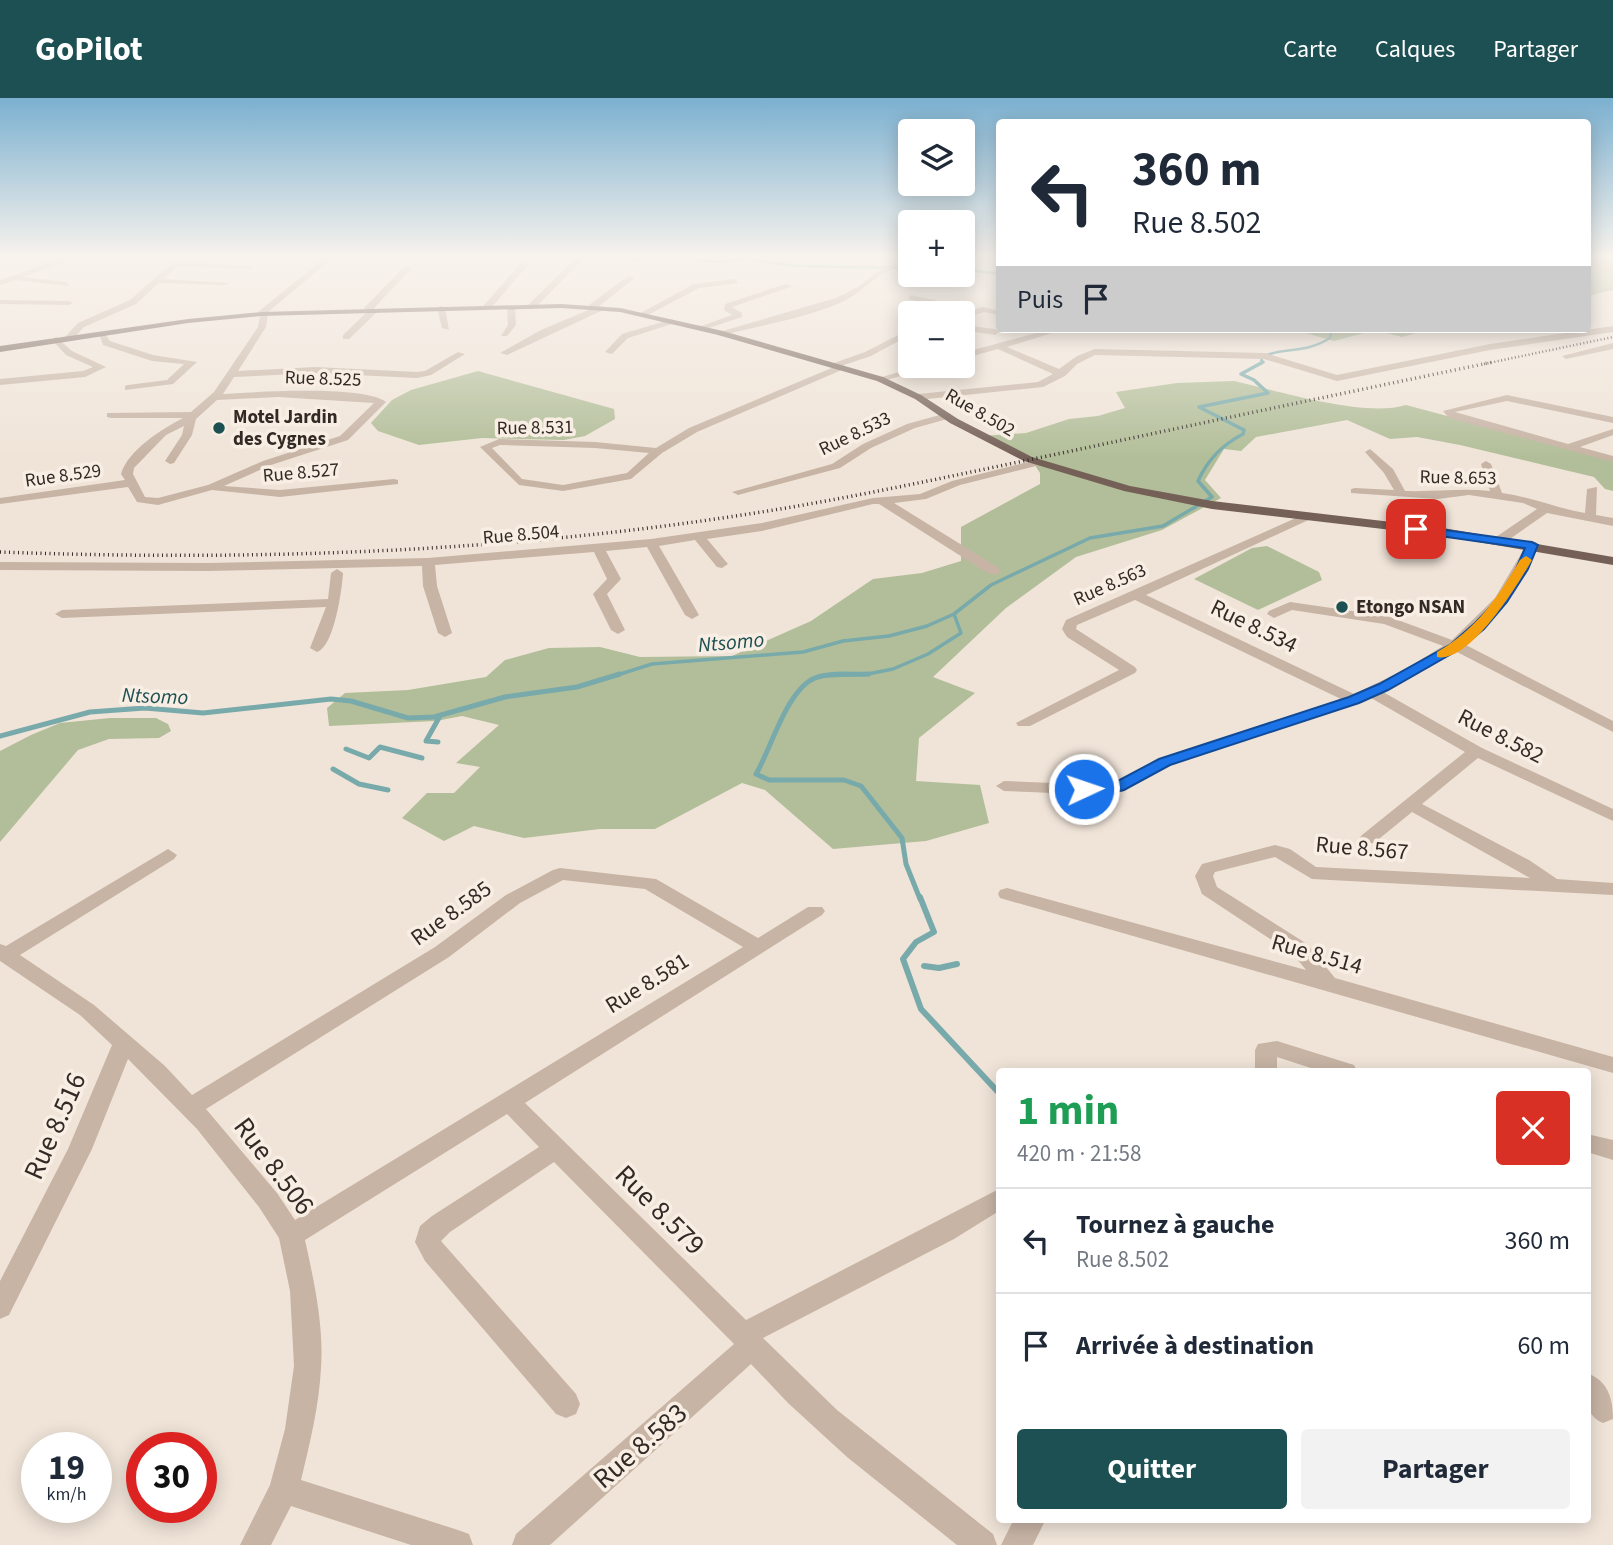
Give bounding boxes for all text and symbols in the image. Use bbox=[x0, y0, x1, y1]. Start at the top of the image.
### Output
text: GoPilot bbox=[35, 26, 143, 73]
text: Carte bbox=[1283, 32, 1337, 67]
text: Calques bbox=[1375, 32, 1455, 67]
text: Partager bbox=[1493, 32, 1578, 67]
map controls bbox=[898, 119, 975, 378]
button: layers bbox=[898, 119, 975, 196]
text: 360 m bbox=[1132, 135, 1261, 205]
icon: left bbox=[1017, 147, 1108, 238]
text: Rue 8.502 bbox=[1132, 200, 1261, 246]
button: + bbox=[898, 210, 975, 287]
icon: arrive bbox=[1077, 280, 1115, 318]
text: Puis bbox=[1017, 281, 1063, 318]
button: − bbox=[898, 301, 975, 378]
street label: Rue 8.525 bbox=[284, 364, 362, 394]
street label: Rue 8.502 bbox=[940, 382, 1020, 444]
place label: Motel Jardin des Cygnes bbox=[233, 404, 338, 453]
street label: Rue 8.533 bbox=[815, 405, 895, 463]
street label: Rue 8.531 bbox=[496, 414, 574, 442]
marker: Motel Jardin des Cygnes bbox=[211, 420, 227, 436]
street label: Rue 8.527 bbox=[262, 456, 340, 490]
street label: Rue 8.529 bbox=[23, 457, 103, 495]
street label: Rue 8.653 bbox=[1419, 464, 1497, 492]
pin bbox=[1386, 499, 1446, 559]
icon: arrive bbox=[1397, 510, 1435, 548]
street label: Rue 8.504 bbox=[482, 518, 560, 552]
street label: Rue 8.563 bbox=[1069, 557, 1151, 613]
street label: Rue 8.534 bbox=[1205, 591, 1303, 661]
place label: Etongo NSAN bbox=[1356, 594, 1465, 621]
marker: Etongo NSAN bbox=[1334, 599, 1350, 615]
water label: Ntsomo bbox=[697, 624, 765, 660]
water label: Ntsomo bbox=[121, 680, 189, 712]
street label: Rue 8.582 bbox=[1452, 700, 1550, 772]
position arrow bbox=[1047, 752, 1121, 826]
street label: Rue 8.567 bbox=[1314, 828, 1410, 868]
street label: Rue 8.585 bbox=[404, 872, 498, 954]
street label: Rue 8.514 bbox=[1268, 925, 1366, 983]
street label: Rue 8.581 bbox=[599, 944, 695, 1022]
street label: Rue 8.516 bbox=[14, 1066, 96, 1186]
text: 1 min bbox=[1017, 1081, 1119, 1141]
button: close bbox=[1496, 1091, 1570, 1165]
street label: Rue 8.506 bbox=[224, 1109, 324, 1223]
text: 420 m · 21:58 bbox=[1017, 1137, 1141, 1170]
street label: Rue 8.579 bbox=[606, 1156, 714, 1264]
text: Tournez à gauche bbox=[1076, 1206, 1275, 1243]
icon: left bbox=[1017, 1222, 1055, 1260]
text: 360 m bbox=[1504, 1222, 1570, 1259]
text: Rue 8.502 bbox=[1076, 1243, 1169, 1276]
icon: arrive bbox=[1017, 1327, 1055, 1365]
text: Arrivée à destination bbox=[1076, 1327, 1314, 1364]
text: 60 m bbox=[1517, 1327, 1570, 1364]
street label: Rue 8.583 bbox=[584, 1394, 696, 1498]
button: Quitter bbox=[1017, 1429, 1287, 1509]
button: Partager bbox=[1301, 1429, 1570, 1509]
speed limit sign: 30 bbox=[126, 1432, 217, 1523]
text: 19 bbox=[48, 1443, 85, 1493]
text: km/h bbox=[47, 1482, 86, 1507]

